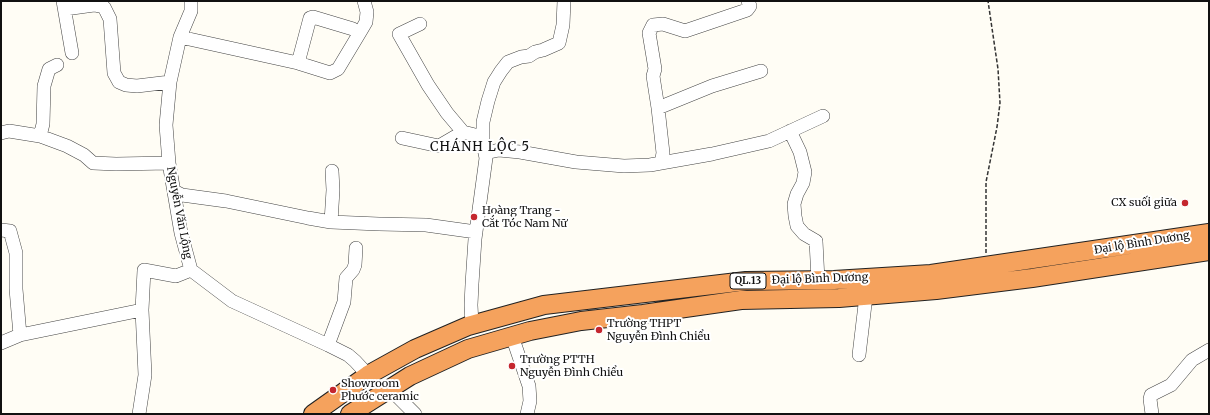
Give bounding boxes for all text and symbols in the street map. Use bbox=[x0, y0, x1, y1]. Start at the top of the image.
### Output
district label: CHÁNH LỘC 5 bbox=[430, 139, 530, 155]
street label: Nguyễn Văn Lộng bbox=[164, 166, 194, 260]
place label: CX suối giữa bbox=[1111, 196, 1177, 210]
marker: CX suối giữa bbox=[1180, 198, 1190, 208]
place label: Hoàng Trang - Cắt Tóc Nam Nữ bbox=[482, 204, 567, 230]
marker: Hoàng Trang - Cắt Tóc Nam Nữ bbox=[469, 212, 479, 222]
street label: Đại lộ Bình Dương bbox=[1093, 229, 1191, 257]
street label: Đại lộ Bình Dương bbox=[772, 271, 868, 287]
road number: QL.13 bbox=[730, 273, 766, 289]
place label: Trường THPT Nguyễn Đình Chiểu bbox=[607, 317, 710, 343]
marker: Trường THPT Nguyễn Đình Chiểu bbox=[594, 325, 604, 335]
place label: Trường PTTH Nguyễn Đình Chiểu bbox=[520, 353, 623, 379]
marker: Trường PTTH Nguyễn Đình Chiểu bbox=[507, 361, 517, 371]
place label: Showroom Phước ceramic bbox=[341, 377, 419, 403]
marker: Showroom Phước ceramic bbox=[328, 385, 338, 395]

